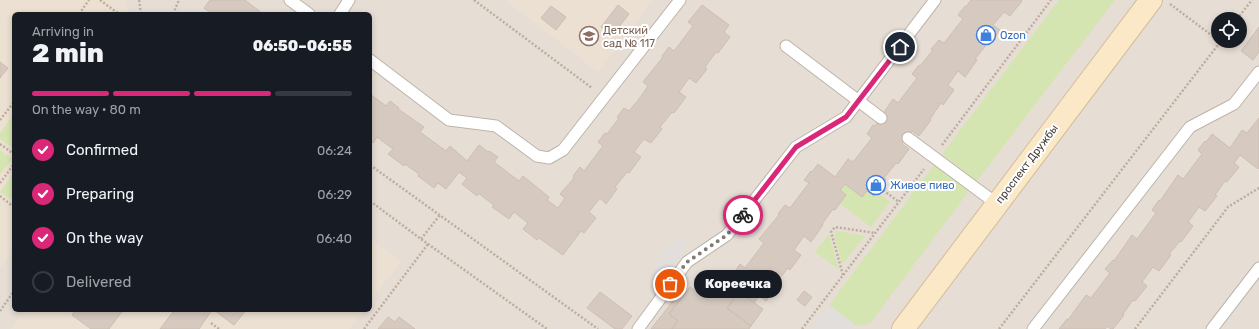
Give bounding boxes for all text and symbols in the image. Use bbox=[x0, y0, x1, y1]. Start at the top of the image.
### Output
map controls bbox=[1211, 12, 1247, 48]
button: locate bbox=[1211, 12, 1247, 48]
text: Arriving in bbox=[32, 24, 94, 39]
place label: Детский сад № 117 bbox=[603, 24, 655, 50]
shop icon: Ozon bbox=[975, 24, 997, 46]
school or university icon: Детский сад № 117 bbox=[578, 25, 600, 47]
place label: Ozon bbox=[1000, 29, 1026, 42]
pin bbox=[883, 30, 917, 64]
icon: home bbox=[889, 36, 911, 58]
text: 06:50–06:55 bbox=[253, 37, 352, 55]
text: 2 min bbox=[32, 38, 104, 69]
text: On the way · 80 m bbox=[32, 102, 141, 117]
street label: проспект Дружбы bbox=[993, 122, 1061, 206]
icon: check bbox=[32, 139, 54, 161]
text: Confirmed bbox=[66, 141, 138, 159]
text: 06:24 bbox=[317, 143, 352, 158]
shop icon: Живое пиво bbox=[865, 174, 887, 196]
place label: Живое пиво bbox=[890, 179, 955, 192]
icon: check bbox=[32, 183, 54, 205]
text: Preparing bbox=[66, 185, 134, 203]
text: 06:29 bbox=[317, 187, 352, 202]
courier bbox=[723, 195, 763, 235]
icon: bike bbox=[732, 204, 754, 226]
icon: check bbox=[32, 227, 54, 249]
text: On the way bbox=[66, 229, 144, 247]
text: 06:40 bbox=[316, 231, 352, 246]
pin bbox=[653, 267, 687, 301]
callout: Кореечка bbox=[694, 270, 782, 298]
text: Delivered bbox=[66, 273, 131, 291]
icon: bag bbox=[659, 273, 681, 295]
text: Кореечка bbox=[705, 276, 771, 291]

